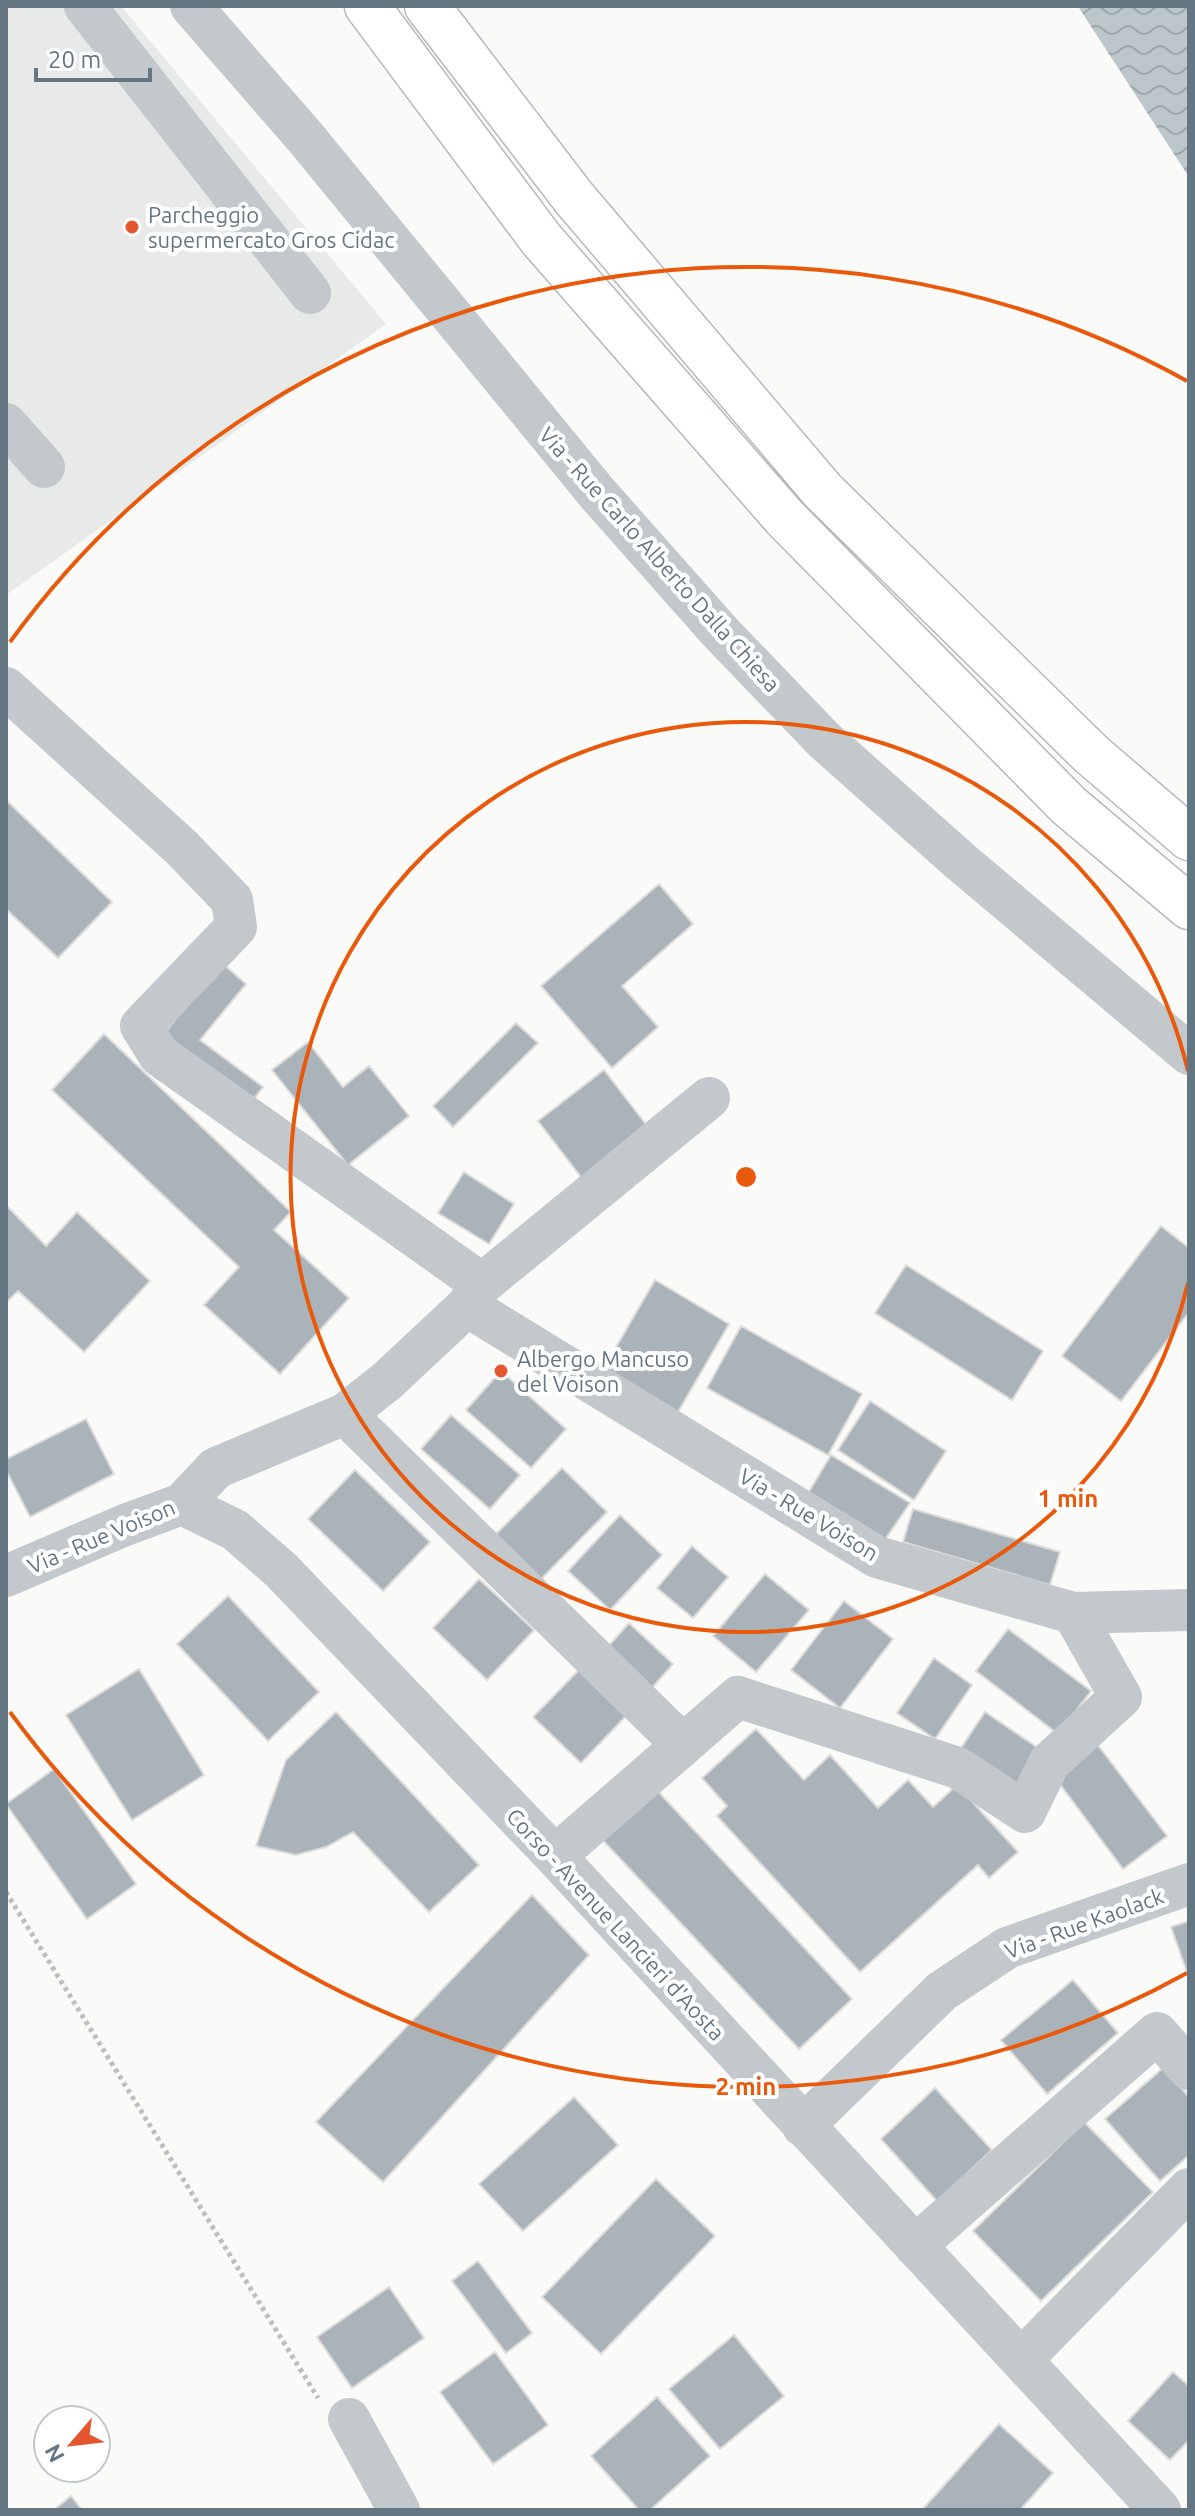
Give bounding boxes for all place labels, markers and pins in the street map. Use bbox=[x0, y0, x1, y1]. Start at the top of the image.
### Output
place label: Parcheggio supermercato Gros Cidac bbox=[148, 202, 395, 252]
marker: Parcheggio supermercato Gros Cidac bbox=[123, 218, 141, 236]
centre of rings bbox=[732, 1163, 760, 1191]
place label: Albergo Mancuso del Voison bbox=[517, 1346, 689, 1396]
marker: Albergo Mancuso del Voison bbox=[492, 1362, 510, 1380]

